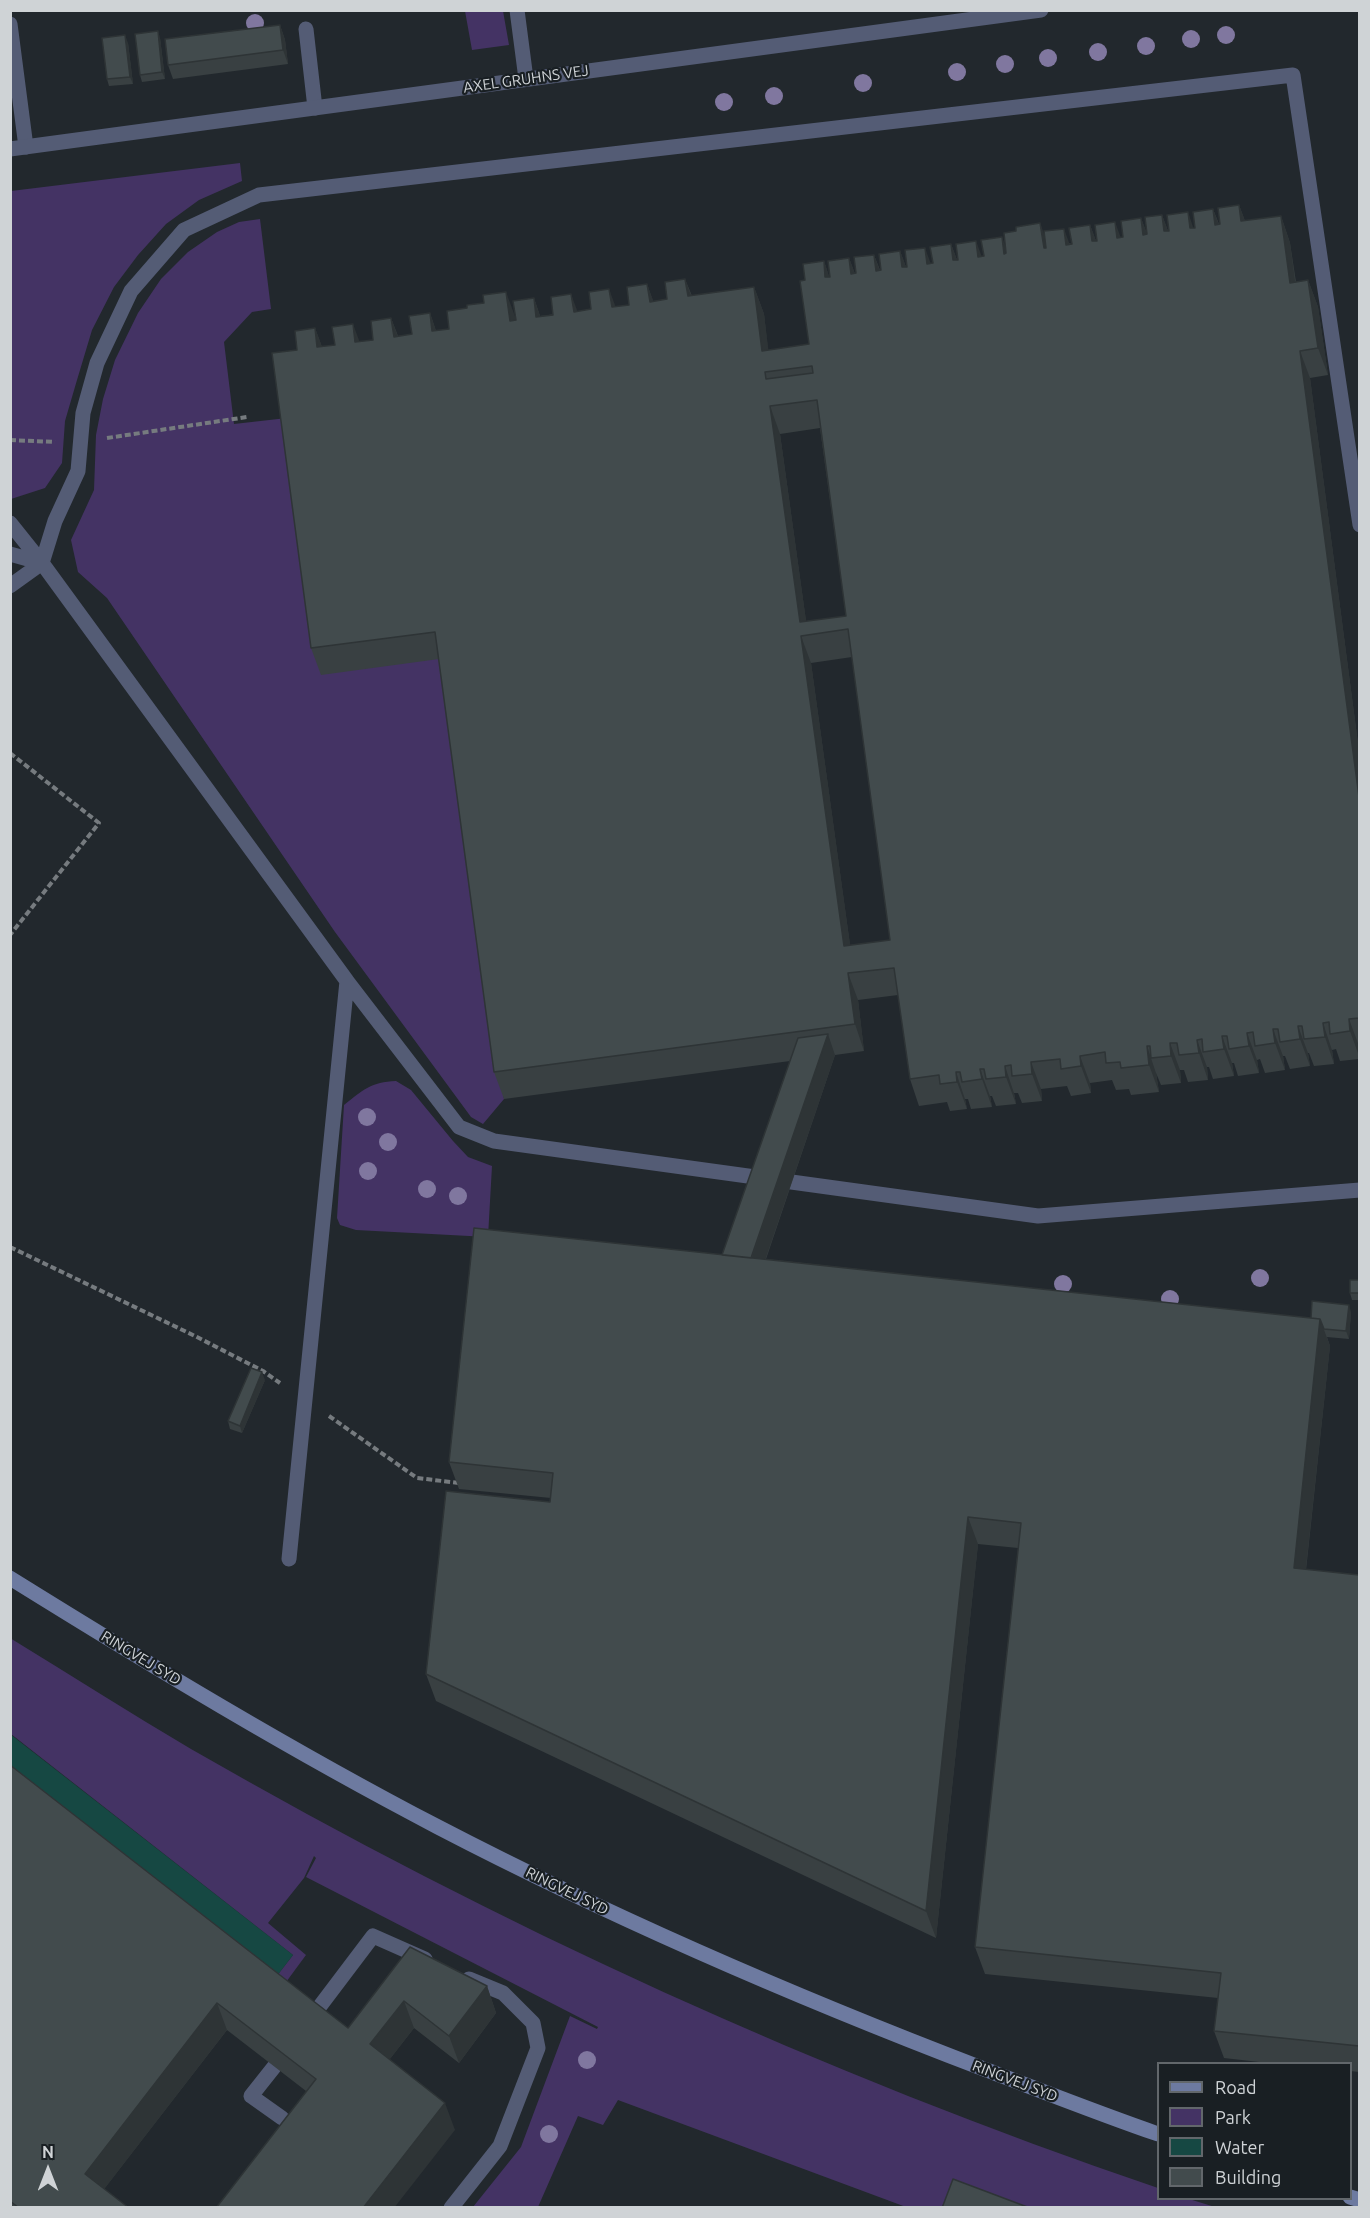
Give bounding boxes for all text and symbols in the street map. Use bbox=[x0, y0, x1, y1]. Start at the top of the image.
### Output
street label: AXEL GRUHNS VEJ bbox=[462, 61, 590, 97]
street label: RINGVEJ SYD bbox=[98, 1627, 184, 1689]
street label: RINGVEJ SYD bbox=[523, 1863, 611, 1919]
street label: RINGVEJ SYD bbox=[970, 2056, 1060, 2106]
legend bbox=[1157, 2062, 1352, 2200]
text: Road bbox=[1215, 2077, 1257, 2097]
text: Park bbox=[1215, 2107, 1251, 2127]
text: Water bbox=[1215, 2137, 1264, 2157]
north arrow bbox=[18, 2140, 78, 2200]
text: N bbox=[42, 2143, 54, 2161]
text: Building bbox=[1215, 2167, 1281, 2187]

